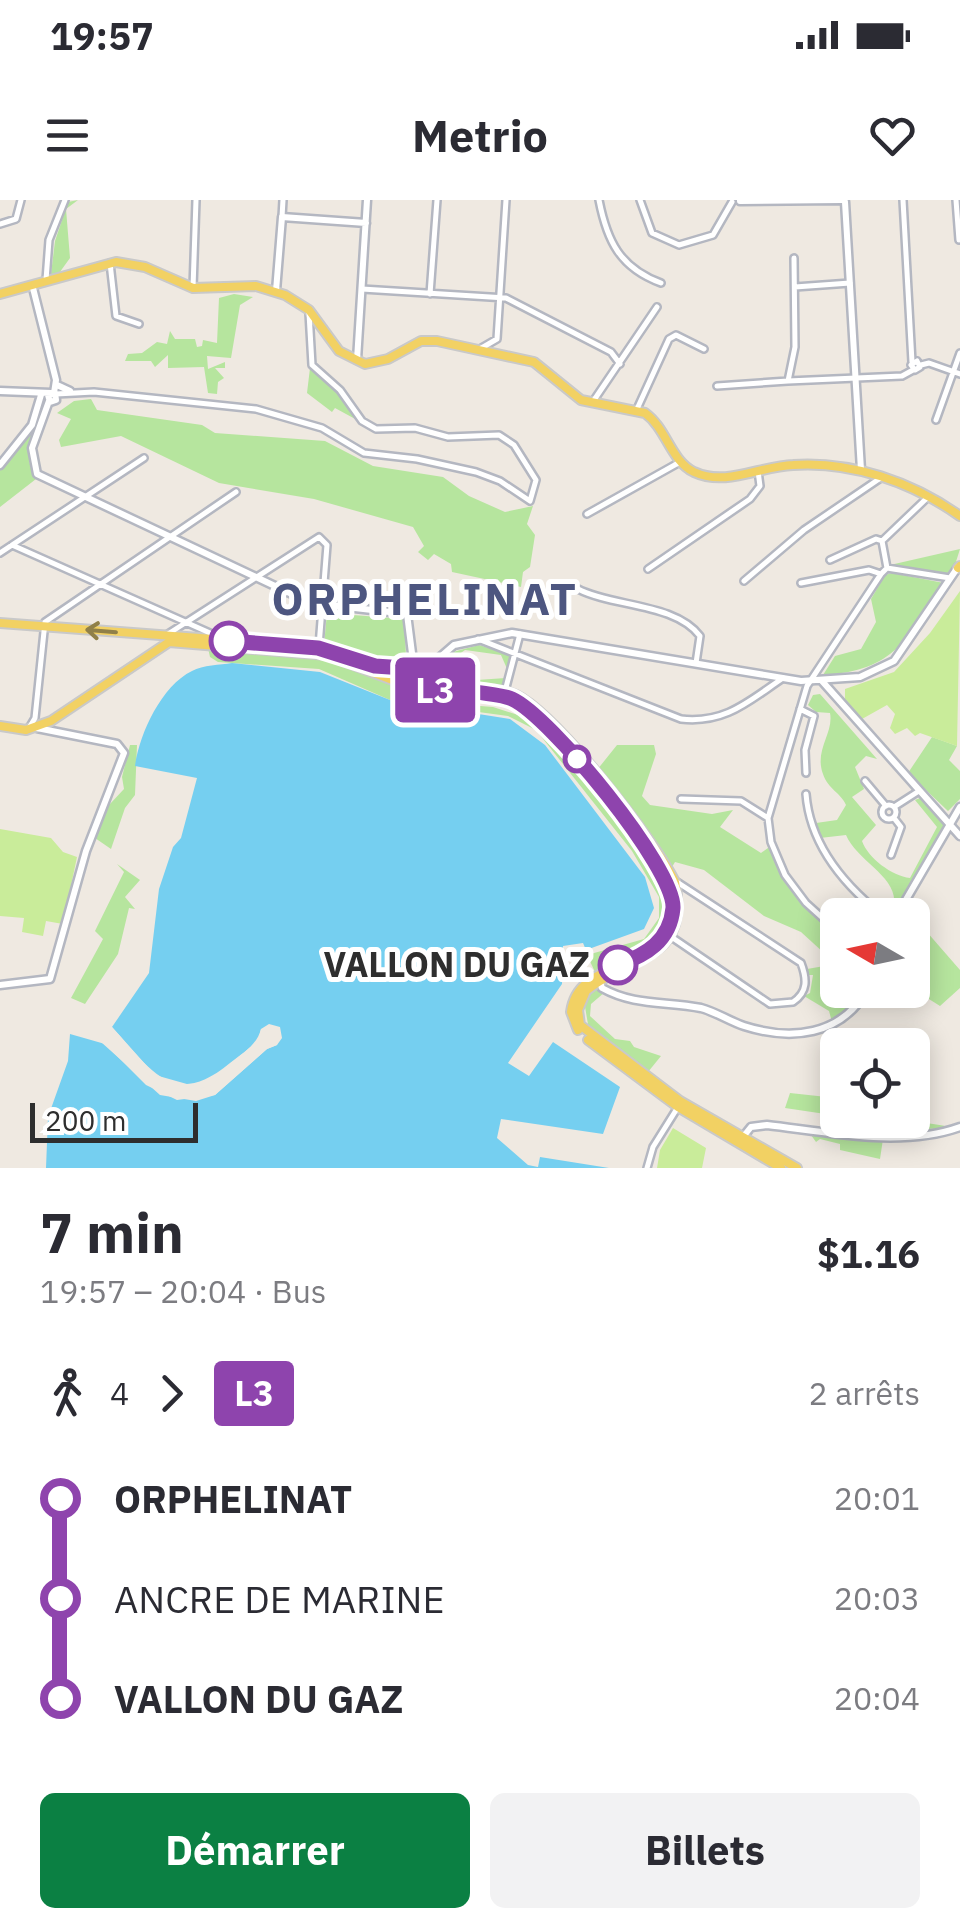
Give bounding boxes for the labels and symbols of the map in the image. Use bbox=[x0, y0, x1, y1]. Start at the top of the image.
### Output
district label: ORPHELINAT bbox=[272, 569, 578, 627]
one-way arrow bbox=[85, 621, 117, 640]
unlabelled marker bbox=[210, 622, 248, 660]
line badge: L3 bbox=[390, 658, 480, 722]
unlabelled marker bbox=[564, 746, 590, 772]
north arrow bbox=[820, 898, 930, 1008]
place label: VALLON DU GAZ bbox=[324, 941, 590, 987]
marker: VALLON DU GAZ bbox=[599, 946, 637, 984]
scale bar bbox=[30, 1098, 198, 1143]

